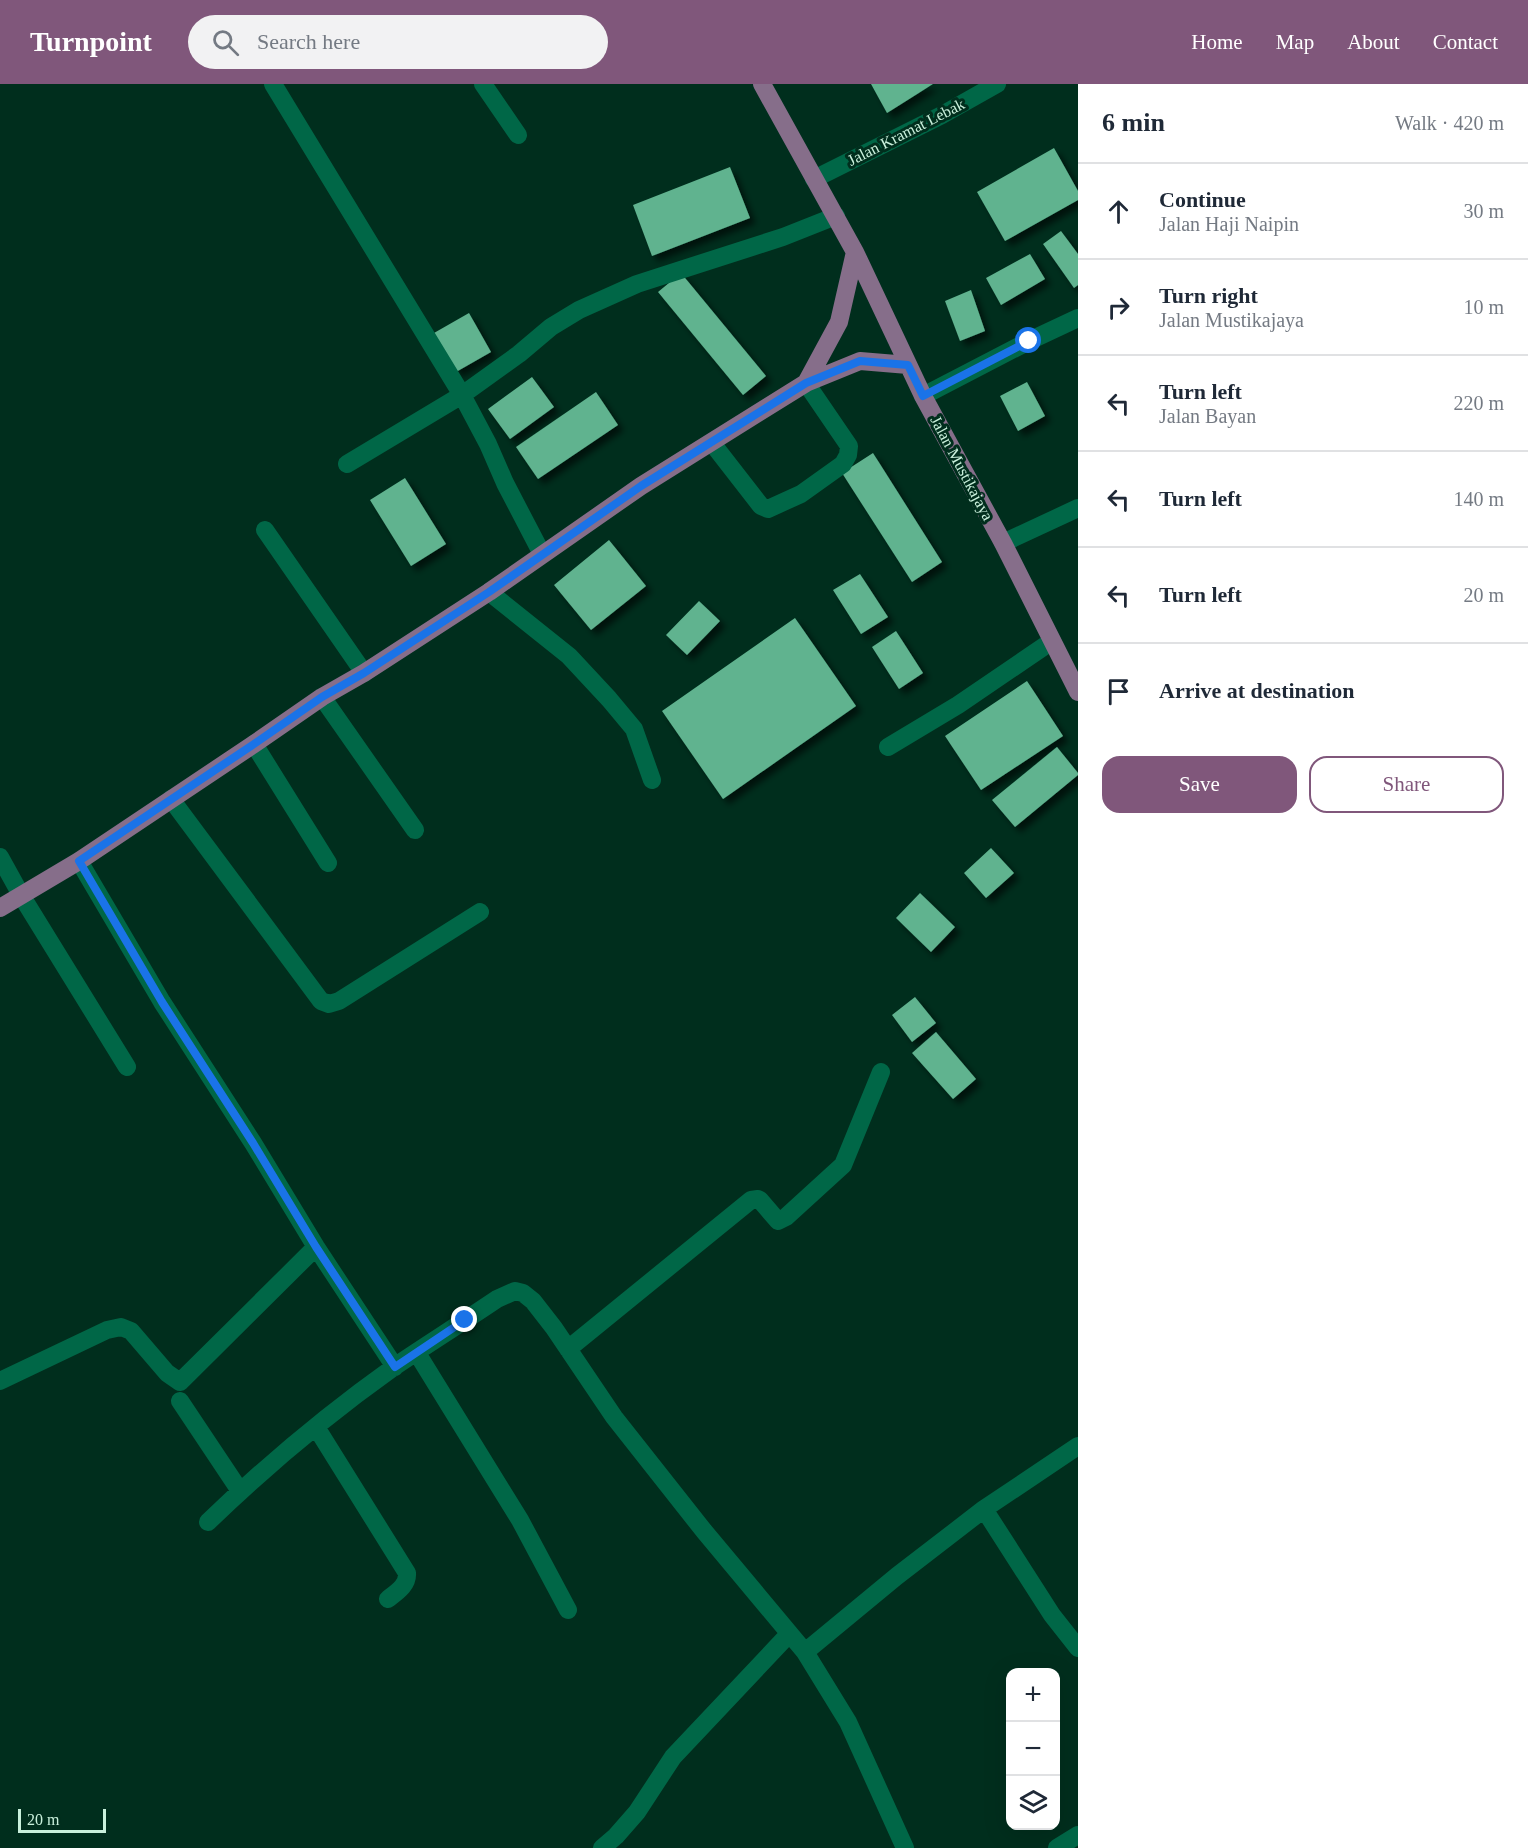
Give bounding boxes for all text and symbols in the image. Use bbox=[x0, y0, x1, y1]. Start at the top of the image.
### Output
search box bbox=[188, 15, 608, 69]
text: Turnpoint bbox=[30, 26, 152, 57]
icon: search bbox=[209, 26, 242, 59]
text: Search here bbox=[257, 29, 360, 54]
text: Home bbox=[1191, 30, 1243, 54]
text: Map bbox=[1276, 30, 1314, 54]
text: About bbox=[1347, 30, 1400, 54]
text: Contact bbox=[1433, 30, 1498, 54]
street label: Jalan Kramat Lebak bbox=[845, 95, 967, 169]
text: 6 min bbox=[1102, 108, 1165, 137]
text: Walk · 420 m bbox=[1395, 112, 1504, 134]
text: Continue bbox=[1159, 187, 1246, 212]
icon: ahead bbox=[1102, 195, 1135, 228]
text: 30 m bbox=[1463, 200, 1504, 222]
text: Jalan Haji Naipin bbox=[1159, 213, 1299, 235]
text: Turn right bbox=[1159, 283, 1258, 308]
icon: right bbox=[1102, 291, 1135, 324]
text: 10 m bbox=[1463, 296, 1504, 318]
text: Jalan Mustikajaya bbox=[1159, 309, 1304, 331]
route start bbox=[1015, 327, 1041, 353]
text: Turn left bbox=[1159, 379, 1242, 404]
icon: left bbox=[1102, 387, 1135, 420]
text: 220 m bbox=[1453, 392, 1504, 414]
text: Jalan Bayan bbox=[1159, 405, 1256, 427]
street label: Jalan Mustikajaya bbox=[926, 413, 997, 524]
icon: left bbox=[1102, 483, 1135, 516]
text: Turn left bbox=[1159, 486, 1242, 511]
text: 140 m bbox=[1453, 488, 1504, 510]
icon: left bbox=[1102, 579, 1135, 612]
text: Turn left bbox=[1159, 582, 1242, 607]
text: 20 m bbox=[1463, 584, 1504, 606]
icon: arrive bbox=[1102, 675, 1135, 708]
text: Arrive at destination bbox=[1159, 678, 1355, 703]
button: Save bbox=[1102, 756, 1297, 813]
button: Share bbox=[1309, 756, 1504, 813]
route end bbox=[451, 1306, 477, 1332]
map controls bbox=[1006, 1668, 1060, 1830]
button: + bbox=[1006, 1668, 1060, 1722]
button: − bbox=[1006, 1722, 1060, 1776]
button: layers bbox=[1006, 1776, 1060, 1830]
scale bar bbox=[18, 1806, 106, 1834]
text: 20 m bbox=[27, 1811, 59, 1828]

